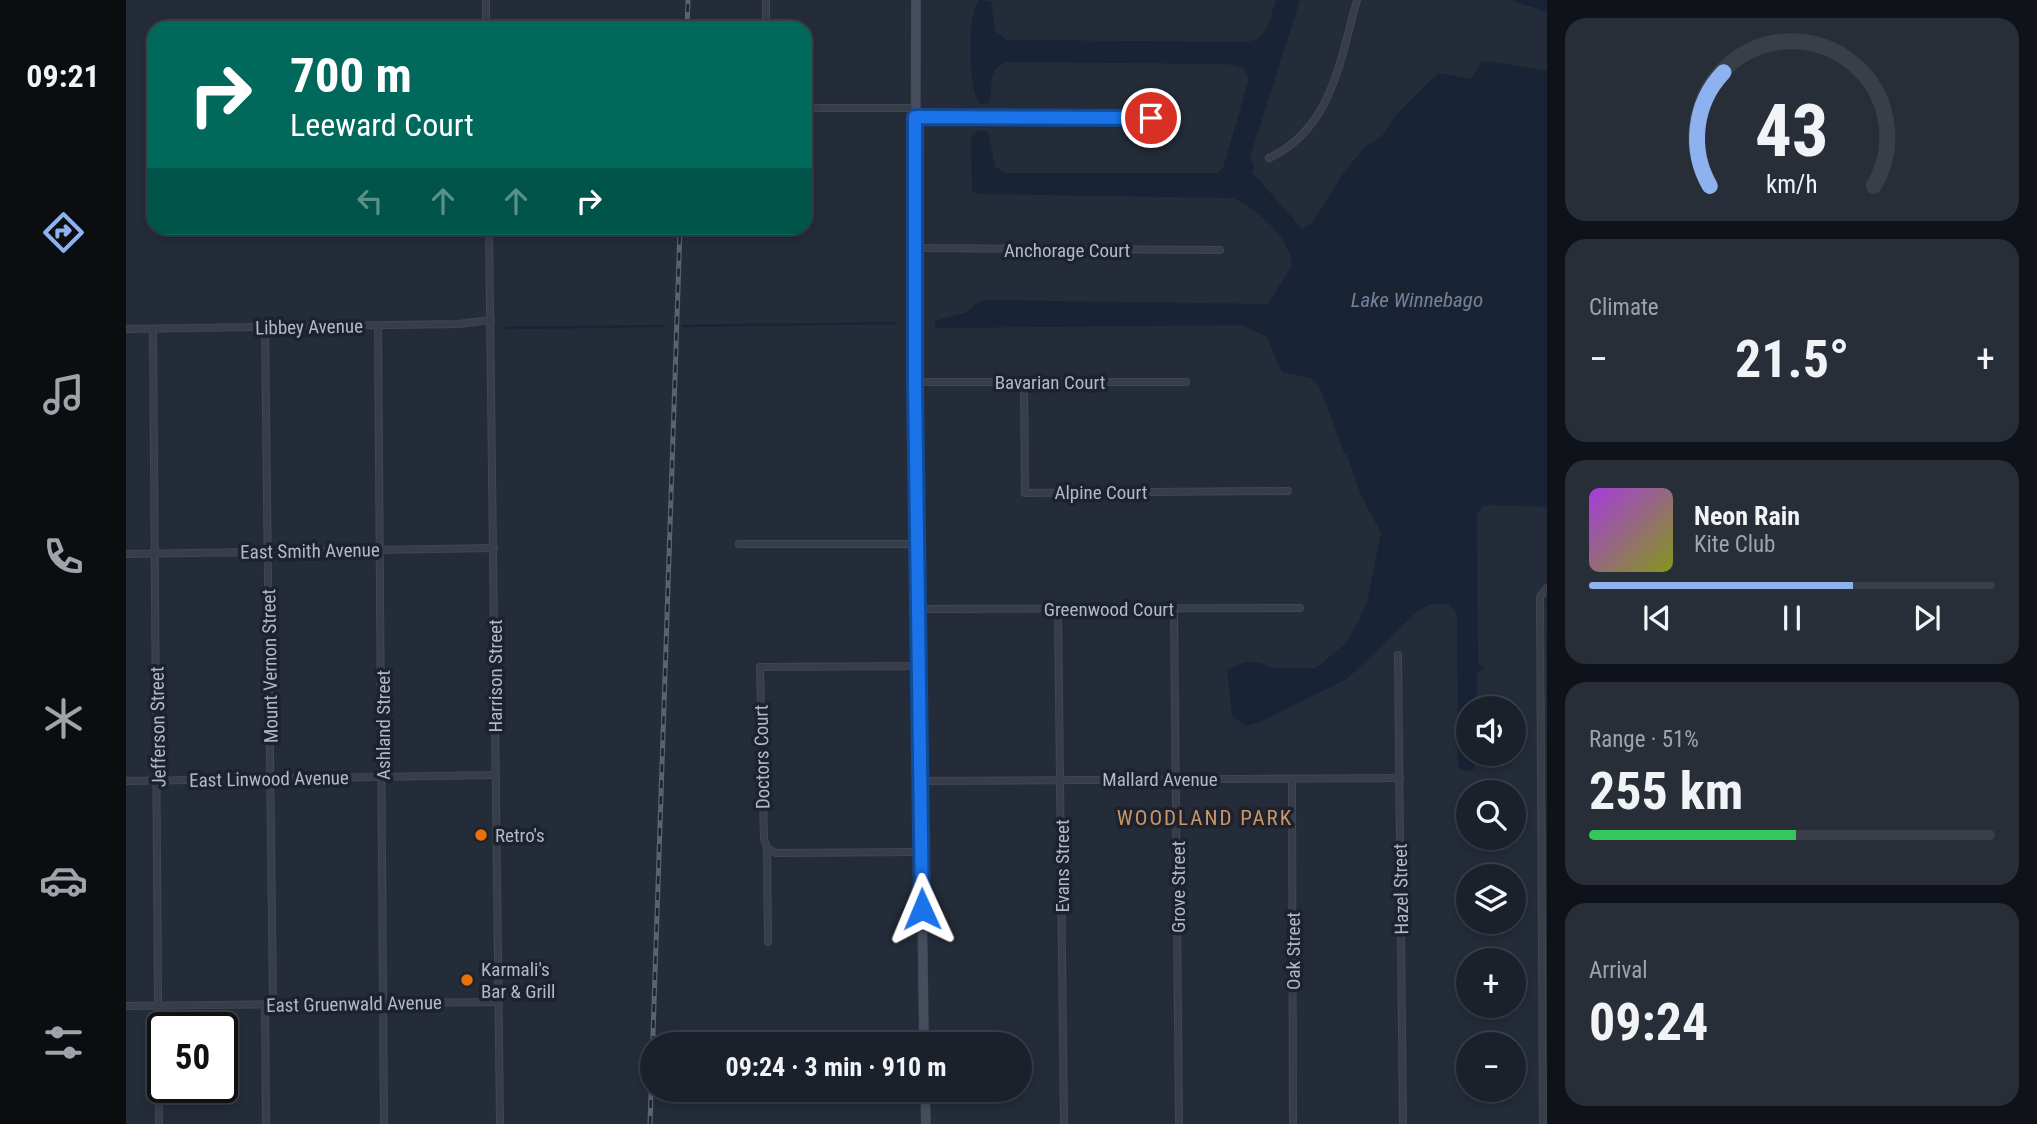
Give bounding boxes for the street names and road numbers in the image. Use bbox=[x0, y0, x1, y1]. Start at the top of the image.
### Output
street label: Anchorage Court bbox=[1004, 239, 1130, 262]
street label: Libbey Avenue bbox=[255, 315, 363, 339]
street label: Bavarian Court bbox=[995, 371, 1105, 394]
street label: Alpine Court bbox=[1055, 481, 1147, 504]
street label: East Smith Avenue bbox=[240, 538, 380, 564]
street label: Mount Vernon Street bbox=[257, 589, 283, 743]
street label: Greenwood Court bbox=[1044, 598, 1174, 621]
street label: Harrison Street bbox=[484, 619, 507, 733]
street label: Jefferson Street bbox=[145, 666, 171, 788]
street label: Ashland Street bbox=[372, 670, 395, 780]
street label: Doctors Court bbox=[750, 705, 774, 809]
street label: East Linwood Avenue bbox=[189, 766, 349, 792]
street label: Mallard Avenue bbox=[1102, 768, 1218, 791]
street label: Evans Street bbox=[1051, 819, 1074, 913]
street label: Grove Street bbox=[1167, 841, 1190, 933]
street label: Hazel Street bbox=[1389, 843, 1413, 935]
street label: Oak Street bbox=[1282, 912, 1305, 990]
street label: East Gruenwald Avenue bbox=[266, 991, 442, 1017]

